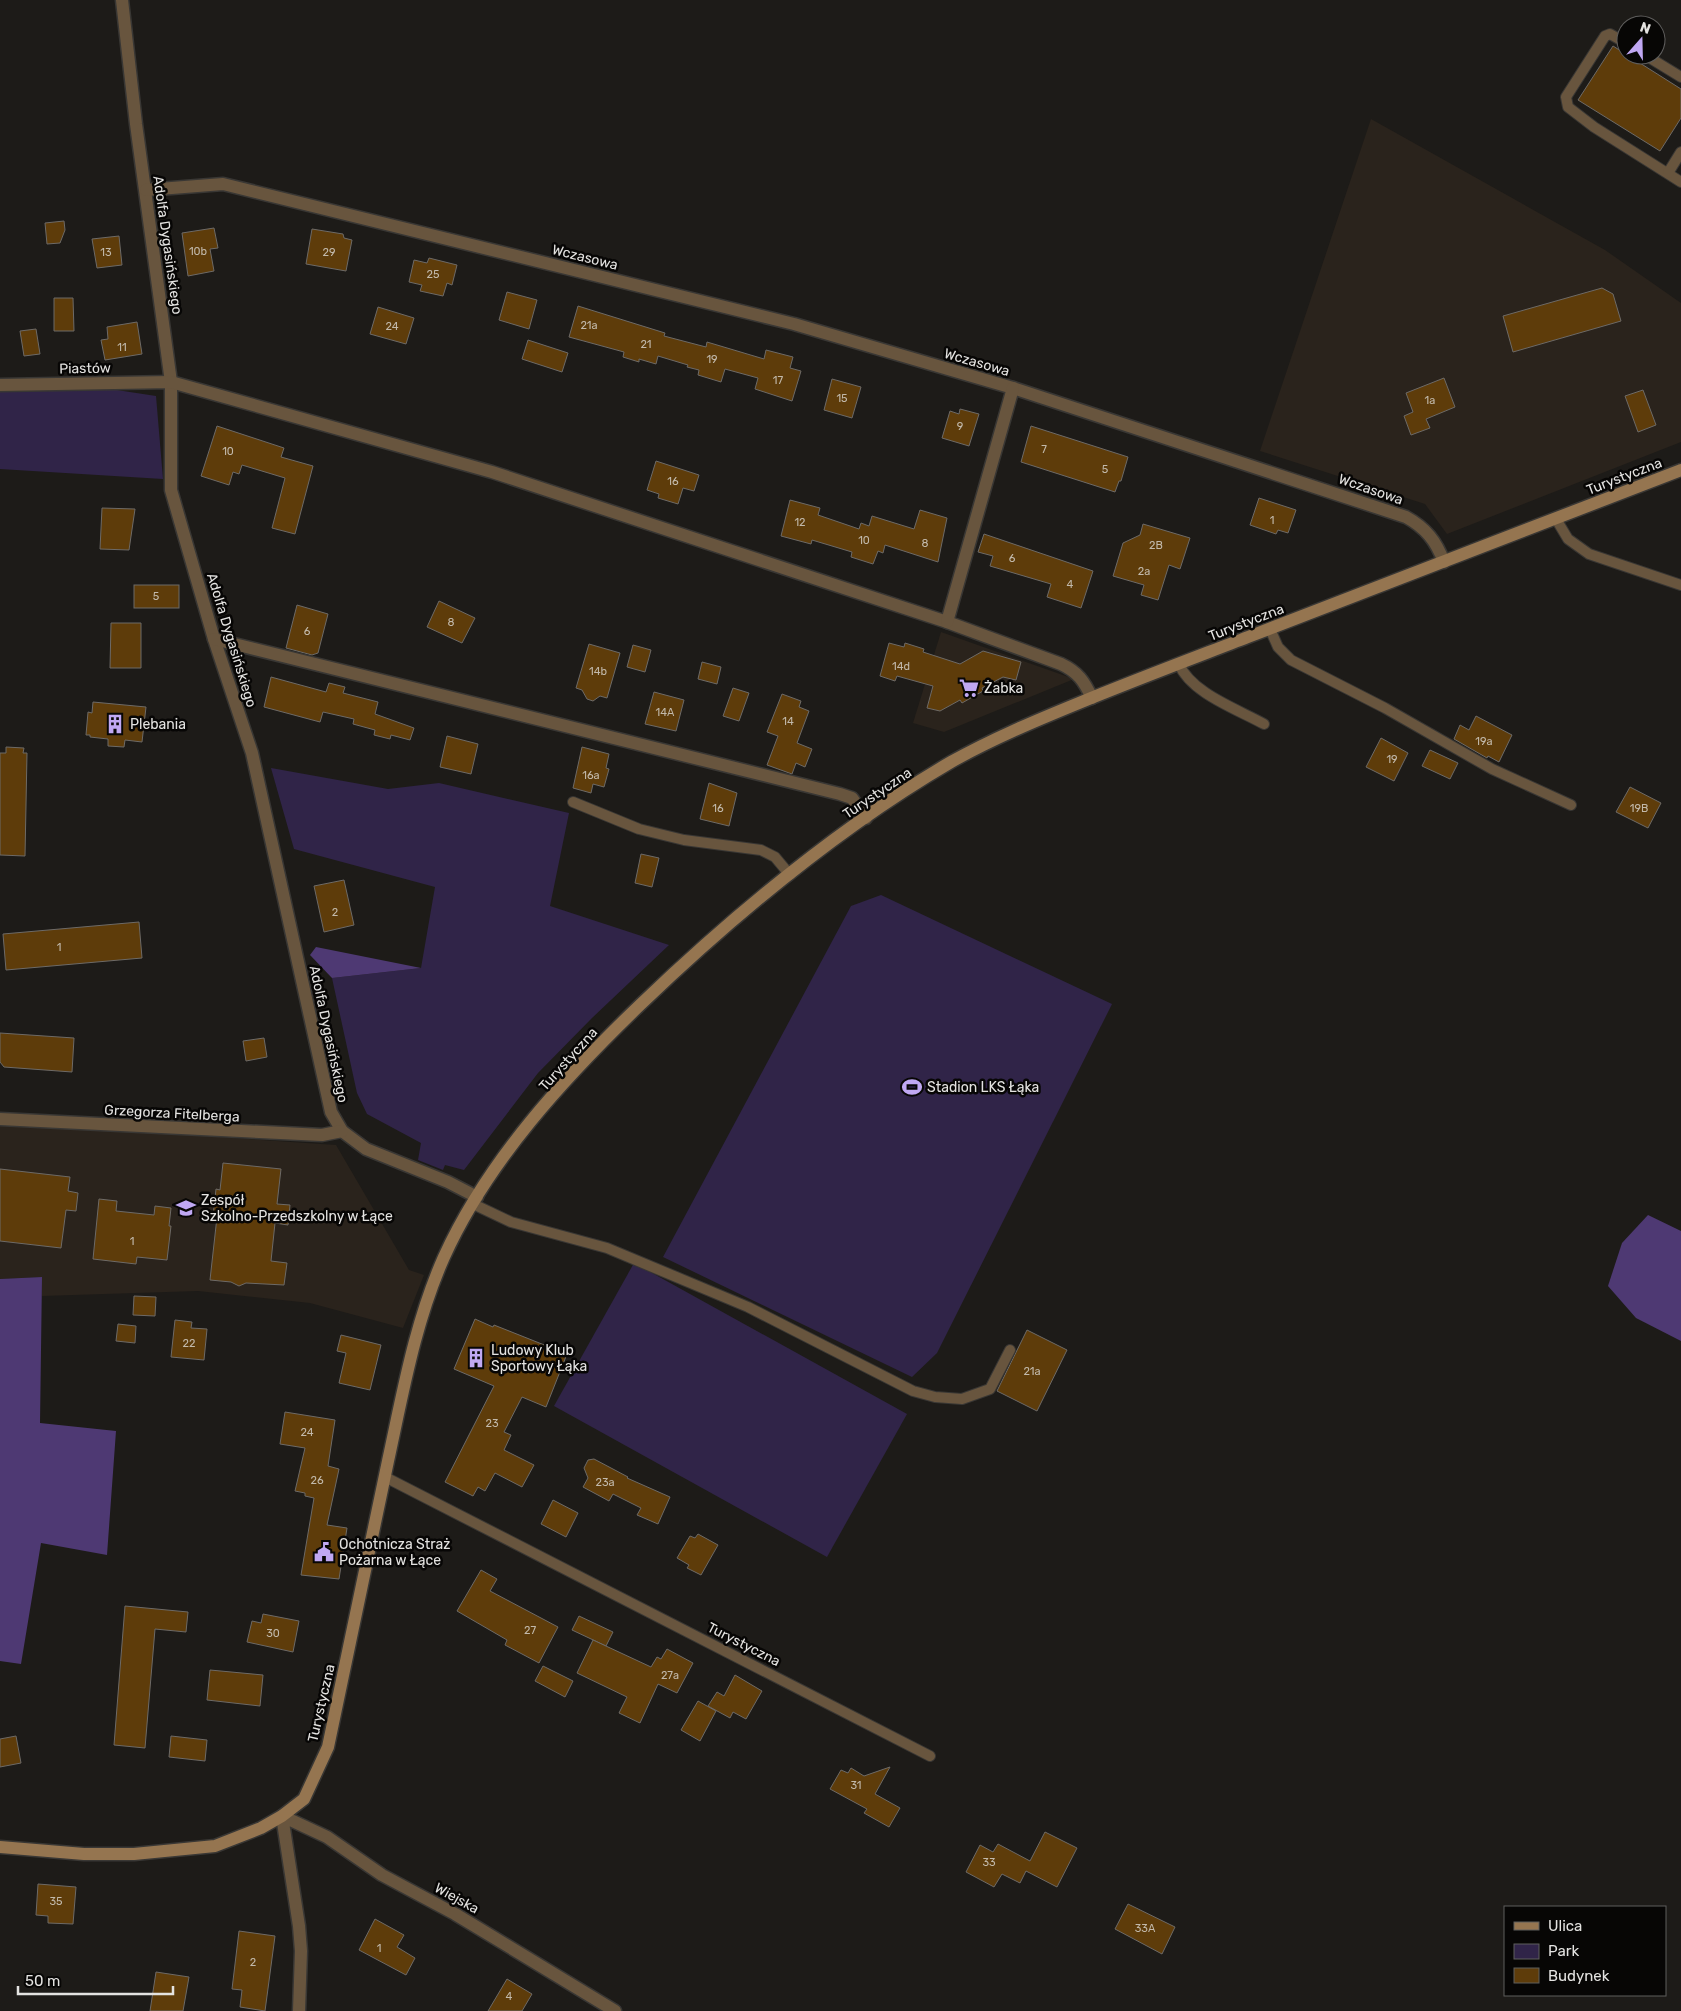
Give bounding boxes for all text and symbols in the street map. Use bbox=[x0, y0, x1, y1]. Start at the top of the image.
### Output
north arrow bbox=[1616, 15, 1666, 65]
text: N bbox=[1638, 19, 1653, 38]
street label: Adolfa Dygasińskiego bbox=[149, 175, 186, 315]
street label: Wczasowa bbox=[550, 241, 620, 274]
house number: 10b bbox=[189, 245, 207, 258]
house number: 13 bbox=[100, 246, 112, 259]
house number: 29 bbox=[323, 246, 335, 259]
house number: 25 bbox=[427, 268, 440, 281]
house number: 21a bbox=[580, 319, 598, 332]
house number: 24 bbox=[385, 320, 399, 333]
house number: 21 bbox=[640, 338, 652, 351]
house number: 11 bbox=[117, 341, 127, 354]
street label: Wczasowa bbox=[942, 345, 1012, 380]
house number: 19 bbox=[706, 353, 718, 366]
street label: Piastów bbox=[59, 360, 111, 377]
house number: 17 bbox=[773, 374, 784, 387]
house number: 15 bbox=[836, 392, 848, 405]
house number: 1a bbox=[1425, 394, 1435, 407]
house number: 9 bbox=[957, 420, 963, 433]
house number: 7 bbox=[1041, 443, 1047, 456]
house number: 10 bbox=[222, 445, 234, 458]
street label: Turystyczna bbox=[1584, 454, 1664, 499]
house number: 5 bbox=[1102, 463, 1109, 476]
street label: Wczasowa bbox=[1336, 470, 1405, 508]
house number: 16 bbox=[667, 475, 679, 488]
house number: 1 bbox=[1270, 514, 1274, 527]
house number: 12 bbox=[794, 516, 806, 529]
house number: 10 bbox=[858, 534, 870, 547]
house number: 8 bbox=[922, 537, 929, 550]
house number: 2B bbox=[1149, 539, 1163, 552]
house number: 6 bbox=[1009, 552, 1016, 565]
house number: 2a bbox=[1138, 565, 1150, 578]
street label: Adolfa Dygasińskiego bbox=[203, 571, 260, 709]
house number: 4 bbox=[1067, 578, 1074, 591]
house number: 5 bbox=[153, 590, 160, 603]
street label: Turystyczna bbox=[1206, 600, 1286, 645]
house number: 8 bbox=[448, 616, 455, 629]
house number: 6 bbox=[304, 625, 311, 638]
house number: 14d bbox=[892, 660, 910, 673]
house number: 14b bbox=[589, 665, 607, 678]
supermarket icon: Żabka bbox=[958, 677, 980, 699]
place label: Żabka bbox=[984, 680, 1023, 697]
house number: 14A bbox=[656, 706, 675, 719]
building icon: Plebania bbox=[104, 713, 126, 735]
house number: 14 bbox=[782, 715, 794, 728]
place label: Plebania bbox=[130, 716, 186, 733]
house number: 19a bbox=[1475, 735, 1493, 748]
house number: 19 bbox=[1386, 753, 1398, 766]
street label: Turystyczna bbox=[840, 764, 915, 823]
house number: 16a bbox=[582, 769, 600, 782]
house number: 16 bbox=[712, 802, 724, 815]
house number: 19B bbox=[1630, 802, 1648, 815]
house number: 2 bbox=[332, 906, 338, 919]
house number: 1 bbox=[57, 941, 61, 954]
street label: Adolfa Dygasińskiego bbox=[306, 964, 351, 1104]
street label: Turystyczna bbox=[535, 1024, 601, 1095]
sports icon: Stadion LKS Łąka bbox=[901, 1076, 923, 1098]
place label: Stadion LKS Łąka bbox=[927, 1079, 1039, 1096]
street label: Grzegorza Fitelberga bbox=[104, 1101, 240, 1126]
place label: Zespół Szkolno-Przedszkolny w Łące bbox=[201, 1192, 393, 1225]
school or university icon: Zespół Szkolno-Przedszkolny w Łące bbox=[175, 1197, 197, 1219]
house number: 1 bbox=[130, 1235, 134, 1248]
house number: 22 bbox=[183, 1337, 195, 1350]
place label: Ludowy Klub Sportowy Łąka bbox=[491, 1342, 587, 1375]
building icon: Ludowy Klub Sportowy Łąka bbox=[465, 1347, 487, 1369]
house number: 21a bbox=[1023, 1365, 1041, 1378]
house number: 23 bbox=[485, 1417, 499, 1430]
house number: 24 bbox=[300, 1426, 314, 1439]
house number: 26 bbox=[310, 1474, 324, 1487]
house number: 23a bbox=[595, 1476, 615, 1489]
place label: Ochotnicza Straż Pożarna w Łące bbox=[339, 1536, 450, 1569]
public building icon: Ochotnicza Straż Pożarna w Łące bbox=[313, 1541, 335, 1563]
street label: Turystyczna bbox=[705, 1619, 783, 1670]
house number: 27 bbox=[524, 1624, 536, 1637]
house number: 30 bbox=[266, 1627, 280, 1640]
street label: Turystyczna bbox=[304, 1663, 339, 1744]
house number: 27a bbox=[661, 1669, 679, 1682]
house number: 31 bbox=[850, 1779, 862, 1792]
house number: 33 bbox=[982, 1856, 996, 1869]
street label: Wiejska bbox=[432, 1879, 482, 1917]
house number: 35 bbox=[49, 1895, 63, 1908]
legend bbox=[1504, 1906, 1666, 1996]
text: Ulica bbox=[1548, 1917, 1582, 1935]
house number: 33A bbox=[1135, 1922, 1156, 1935]
house number: 1 bbox=[377, 1942, 381, 1955]
text: Park bbox=[1548, 1942, 1579, 1960]
house number: 2 bbox=[250, 1956, 256, 1969]
scale bar bbox=[18, 1964, 172, 1996]
text: Budynek bbox=[1548, 1967, 1610, 1985]
text: 50 m bbox=[25, 1972, 60, 1990]
house number: 4 bbox=[506, 1990, 513, 2003]

